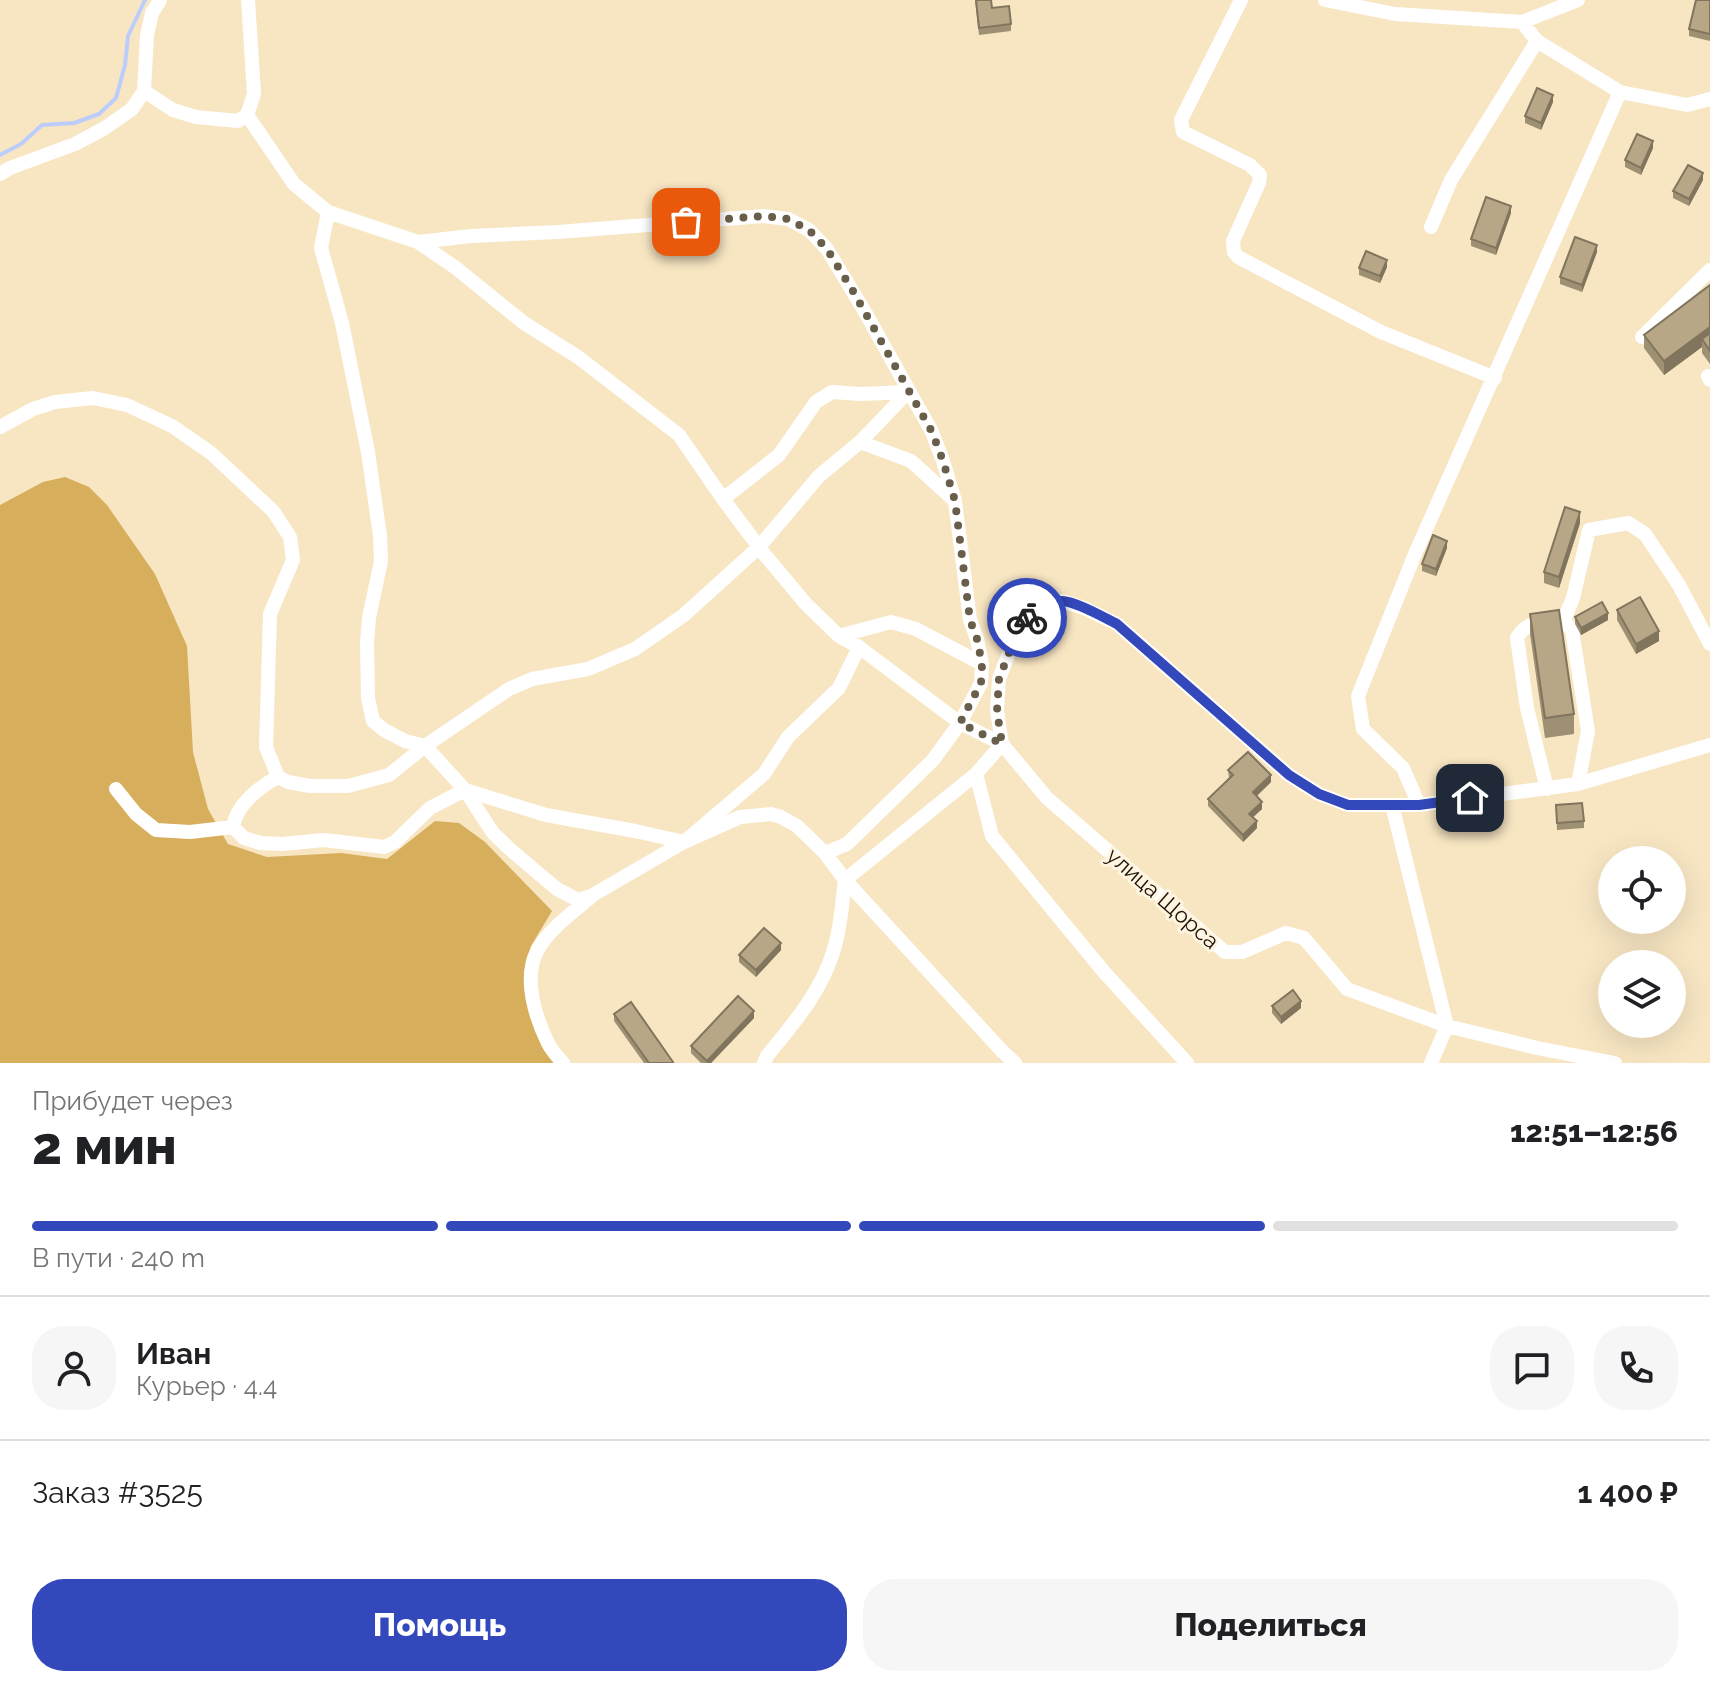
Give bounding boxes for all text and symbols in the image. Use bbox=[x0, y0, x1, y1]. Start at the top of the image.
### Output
pin bbox=[652, 188, 720, 256]
icon: bag bbox=[664, 200, 708, 244]
courier bbox=[987, 578, 1067, 658]
icon: bike bbox=[1005, 596, 1049, 640]
pin bbox=[1436, 764, 1504, 832]
icon: home bbox=[1448, 776, 1492, 820]
street label: улица Щорса bbox=[1102, 842, 1224, 954]
map controls bbox=[1598, 846, 1686, 1038]
button: locate bbox=[1598, 846, 1686, 934]
button: layers bbox=[1598, 950, 1686, 1038]
text: Прибудет через bbox=[32, 1086, 233, 1116]
text: 12:51–12:56 bbox=[1510, 1114, 1678, 1149]
text: 2 мин bbox=[32, 1115, 177, 1176]
text: В пути · 240 m bbox=[32, 1243, 205, 1273]
button: person bbox=[32, 1326, 116, 1410]
button: chat bbox=[1490, 1326, 1574, 1410]
button: phone bbox=[1594, 1326, 1678, 1410]
text: Иван bbox=[136, 1336, 211, 1371]
text: Курьер · 4.4 bbox=[136, 1371, 277, 1401]
text: Заказ #3525 bbox=[32, 1475, 203, 1510]
text: 1 400 ₽ bbox=[1577, 1475, 1678, 1510]
button: Помощь bbox=[32, 1579, 847, 1671]
button: Поделиться bbox=[863, 1579, 1678, 1671]

